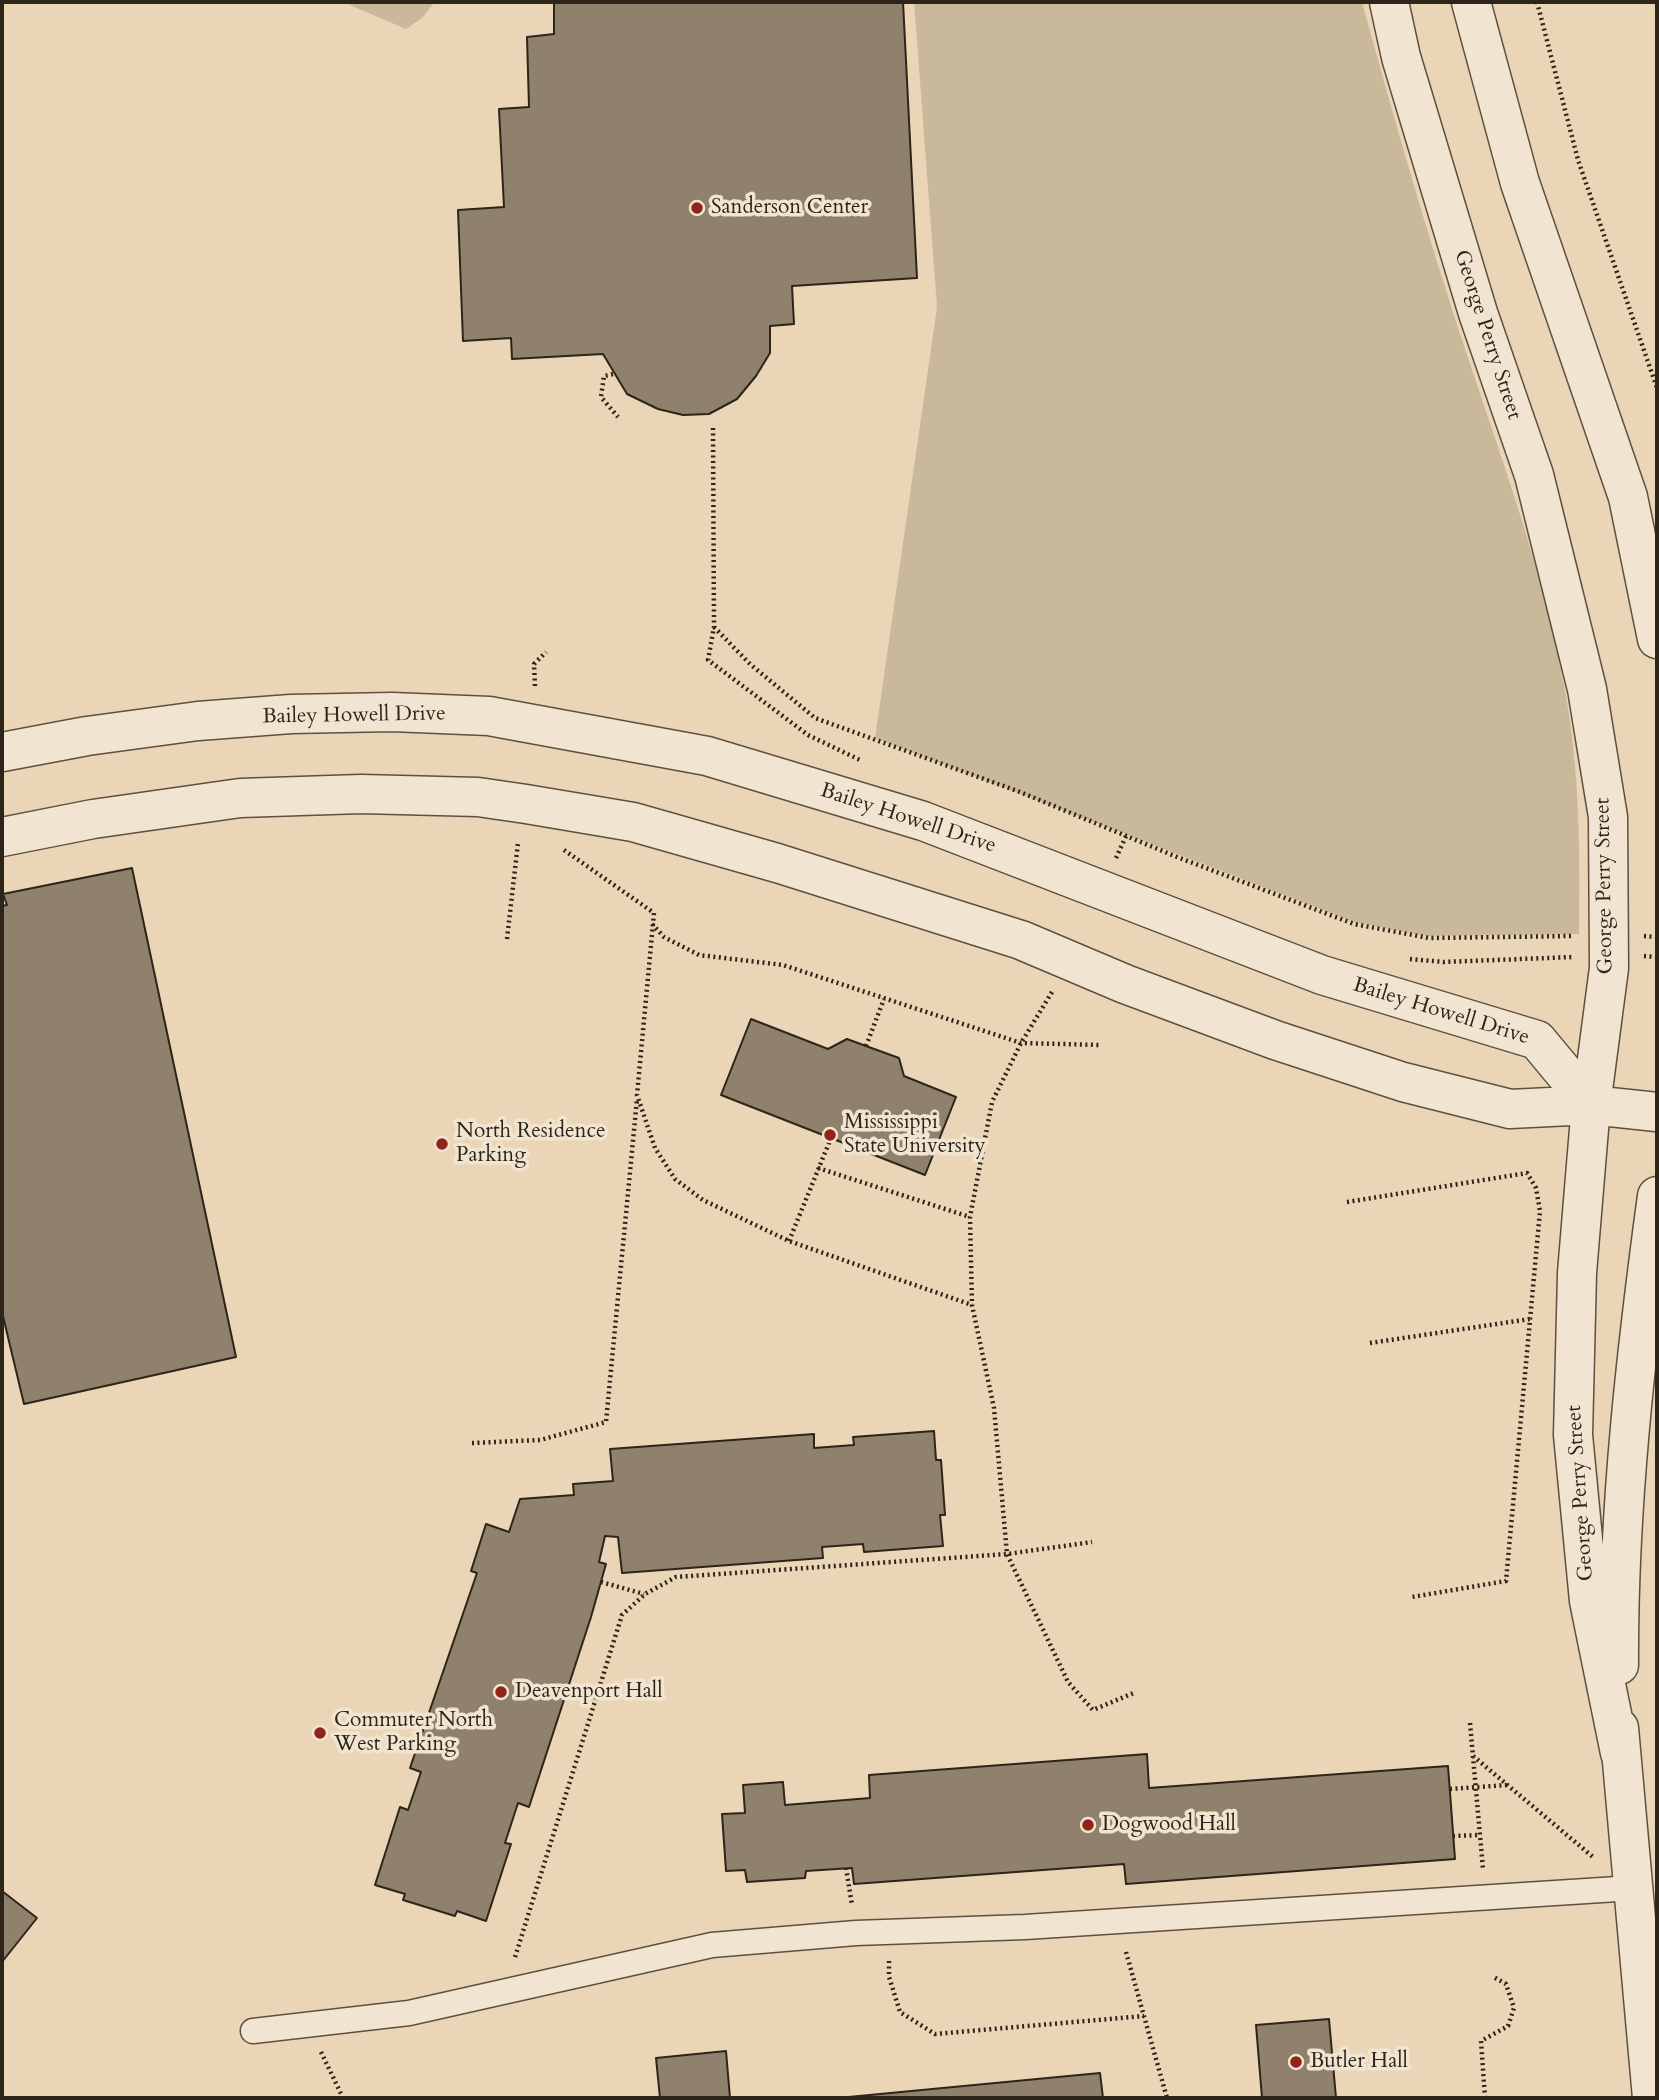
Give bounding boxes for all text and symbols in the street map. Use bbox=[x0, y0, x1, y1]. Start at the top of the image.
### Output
place label: Sanderson Center bbox=[711, 195, 868, 221]
marker: Sanderson Center bbox=[689, 200, 705, 216]
street label: George Perry Street bbox=[1448, 247, 1526, 423]
street label: Bailey Howell Drive bbox=[262, 702, 446, 730]
street label: Bailey Howell Drive bbox=[817, 779, 999, 859]
street label: George Perry Street bbox=[1591, 797, 1619, 975]
street label: Bailey Howell Drive bbox=[1350, 973, 1532, 1051]
place label: Mississippi State University bbox=[844, 1110, 986, 1160]
place label: North Residence Parking bbox=[456, 1119, 606, 1169]
marker: Mississippi State University bbox=[822, 1127, 838, 1143]
marker: North Residence Parking bbox=[434, 1136, 450, 1152]
street label: George Perry Street bbox=[1562, 1404, 1600, 1582]
place label: Deavenport Hall bbox=[515, 1679, 663, 1705]
marker: Deavenport Hall bbox=[493, 1684, 509, 1700]
place label: Commuter North West Parking bbox=[334, 1708, 493, 1758]
marker: Commuter North West Parking bbox=[312, 1725, 328, 1741]
place label: Dogwood Hall bbox=[1102, 1812, 1236, 1838]
marker: Dogwood Hall bbox=[1080, 1817, 1096, 1833]
place label: Butler Hall bbox=[1310, 2049, 1408, 2075]
marker: Butler Hall bbox=[1288, 2054, 1304, 2070]

